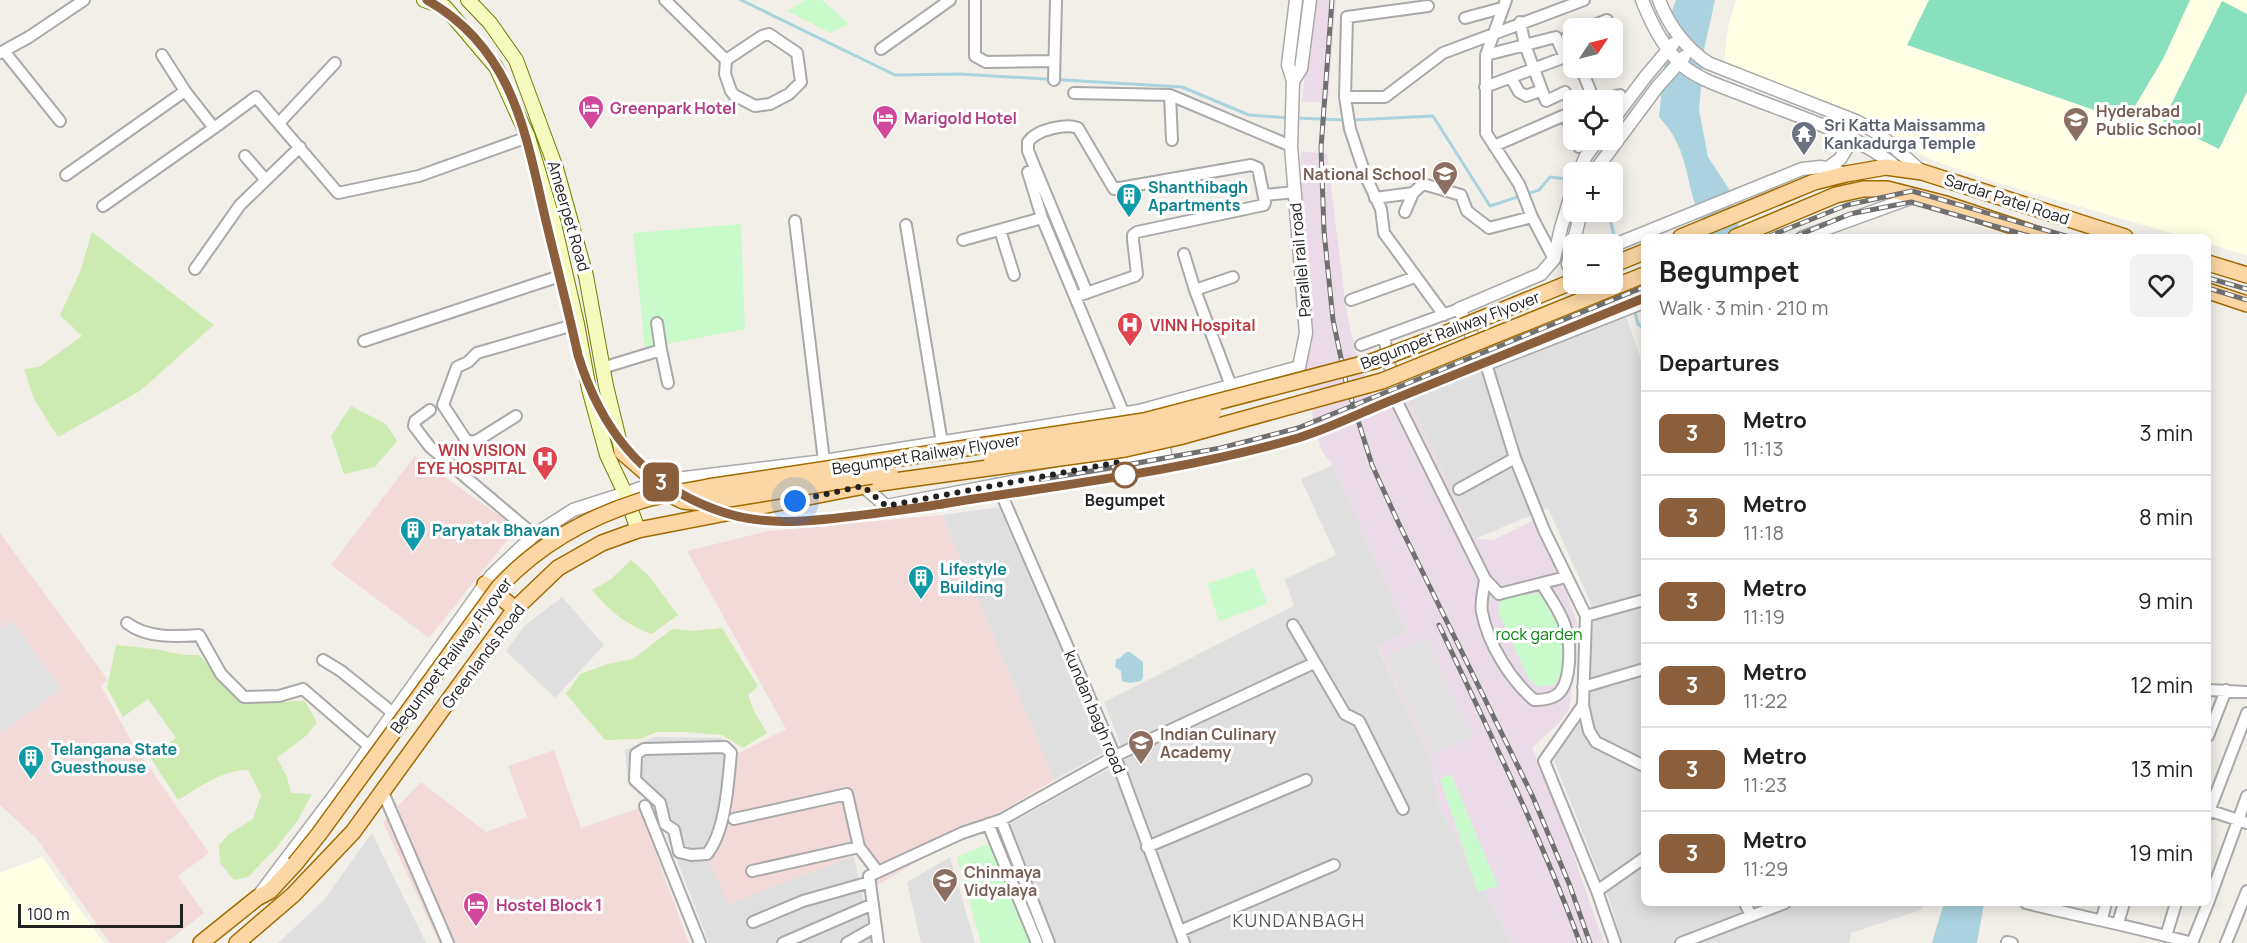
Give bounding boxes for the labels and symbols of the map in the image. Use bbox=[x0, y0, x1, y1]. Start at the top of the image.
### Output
north arrow bbox=[1563, 18, 1623, 78]
hotel icon: Greenpark Hotel bbox=[576, 93, 606, 131]
place label: Greenpark Hotel bbox=[610, 97, 736, 119]
place label: Hyderabad Public School bbox=[2096, 100, 2201, 140]
hotel icon: Marigold Hotel bbox=[870, 103, 900, 141]
school or university icon: Hyderabad Public School bbox=[2061, 105, 2091, 143]
place label: Marigold Hotel bbox=[904, 107, 1017, 129]
place label: Sri Katta Maissamma Kankadurga Temple bbox=[1824, 114, 1985, 154]
temple icon: Sri Katta Maissamma Kankadurga Temple bbox=[1789, 119, 1819, 157]
street label: Ameerpet Road bbox=[543, 158, 595, 274]
school or university icon: National School bbox=[1430, 159, 1460, 197]
place label: National School bbox=[1303, 163, 1426, 185]
street label: Sardar Patel Road bbox=[1942, 168, 2072, 230]
place label: Shanthibagh Apartments bbox=[1148, 176, 1248, 216]
building icon: Shanthibagh Apartments bbox=[1114, 181, 1144, 219]
street label: Parallel rail road bbox=[1284, 202, 1316, 318]
street label: Begumpet Railway Flyover bbox=[1357, 286, 1543, 374]
hospital icon: VINN Hospital bbox=[1115, 310, 1145, 348]
place label: VINN Hospital bbox=[1150, 314, 1256, 336]
street label: Begumpet Railway Flyover bbox=[830, 428, 1022, 480]
place label: WIN VISION EYE HOSPITAL bbox=[417, 439, 526, 479]
hospital icon: WIN VISION EYE HOSPITAL bbox=[530, 444, 560, 482]
line badge: 3 bbox=[642, 462, 680, 502]
marker: Begumpet bbox=[1112, 462, 1138, 488]
your location bbox=[780, 486, 810, 516]
place label: Begumpet bbox=[1085, 489, 1165, 511]
building icon: Paryatak Bhavan bbox=[398, 515, 428, 553]
place label: Paryatak Bhavan bbox=[432, 519, 560, 541]
place label: Lifestyle Building bbox=[940, 558, 1007, 598]
building icon: Lifestyle Building bbox=[906, 563, 936, 601]
street label: Begumpet Railway Flyover bbox=[385, 572, 517, 738]
street label: Greenlands Road bbox=[436, 599, 530, 713]
park label: rock garden bbox=[1495, 623, 1583, 645]
street label: kundan bagh road bbox=[1059, 647, 1131, 777]
place label: Indian Culinary Academy bbox=[1160, 723, 1276, 763]
school or university icon: Indian Culinary Academy bbox=[1126, 728, 1156, 766]
place label: Telangana State Guesthouse bbox=[51, 738, 177, 778]
building icon: Telangana State Guesthouse bbox=[16, 743, 46, 781]
place label: Chinmaya Vidyalaya bbox=[964, 861, 1041, 901]
school or university icon: Chinmaya Vidyalaya bbox=[930, 866, 960, 904]
hotel icon: Hostel Block 1 bbox=[461, 890, 491, 928]
place label: Hostel Block 1 bbox=[496, 894, 602, 916]
scale bar bbox=[18, 901, 183, 928]
district label: KUNDANBAGH bbox=[1232, 908, 1366, 932]

